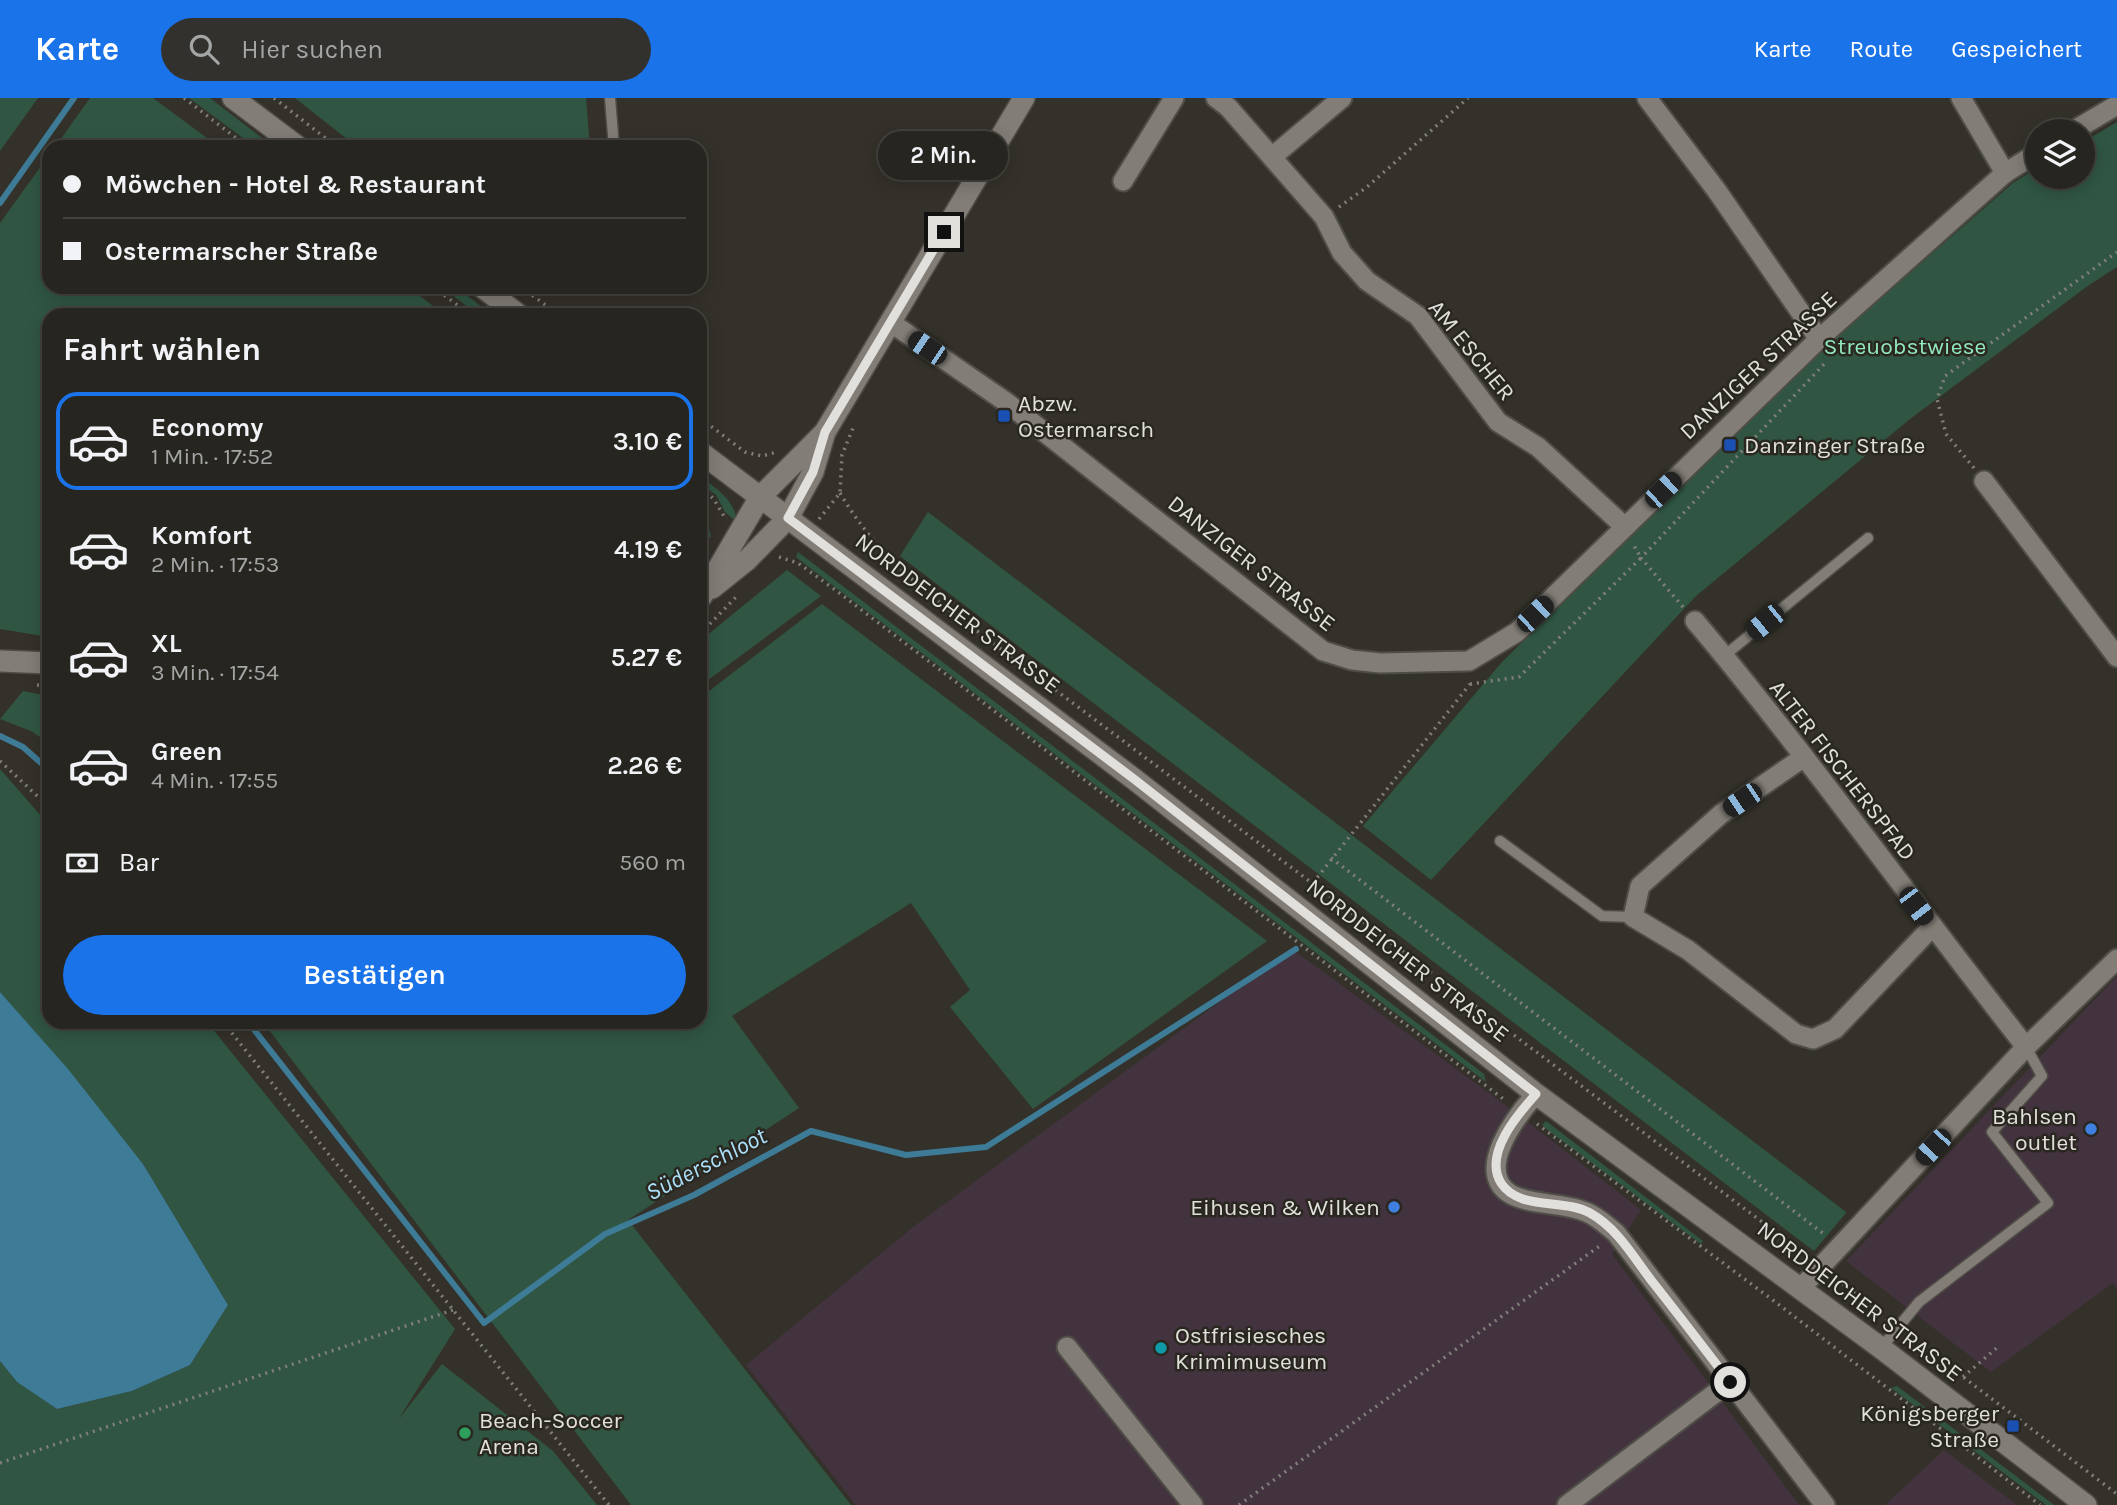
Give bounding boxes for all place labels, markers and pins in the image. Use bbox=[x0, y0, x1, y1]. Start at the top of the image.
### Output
place label: Abzw. Ostermarsch bbox=[1018, 390, 1154, 443]
marker: Abzw. Ostermarsch bbox=[996, 408, 1012, 424]
place label: Danzinger Straße bbox=[1744, 432, 1925, 459]
marker: Danzinger Straße bbox=[1722, 437, 1738, 453]
place label: Bahlsen outlet bbox=[1992, 1103, 2077, 1156]
marker: Bahlsen outlet bbox=[2083, 1121, 2099, 1137]
place label: Eihusen & Wilken bbox=[1190, 1194, 1380, 1221]
marker: Eihusen & Wilken bbox=[1386, 1199, 1402, 1215]
place label: Ostfrisiesches Krimimuseum bbox=[1175, 1322, 1327, 1375]
marker: Ostfrisiesches Krimimuseum bbox=[1153, 1340, 1169, 1356]
place label: Königsberger Straße bbox=[1860, 1400, 2000, 1453]
place label: Beach-Soccer Arena bbox=[479, 1407, 623, 1460]
marker: Königsberger Straße bbox=[2005, 1418, 2021, 1434]
marker: Beach-Soccer Arena bbox=[457, 1425, 473, 1441]

